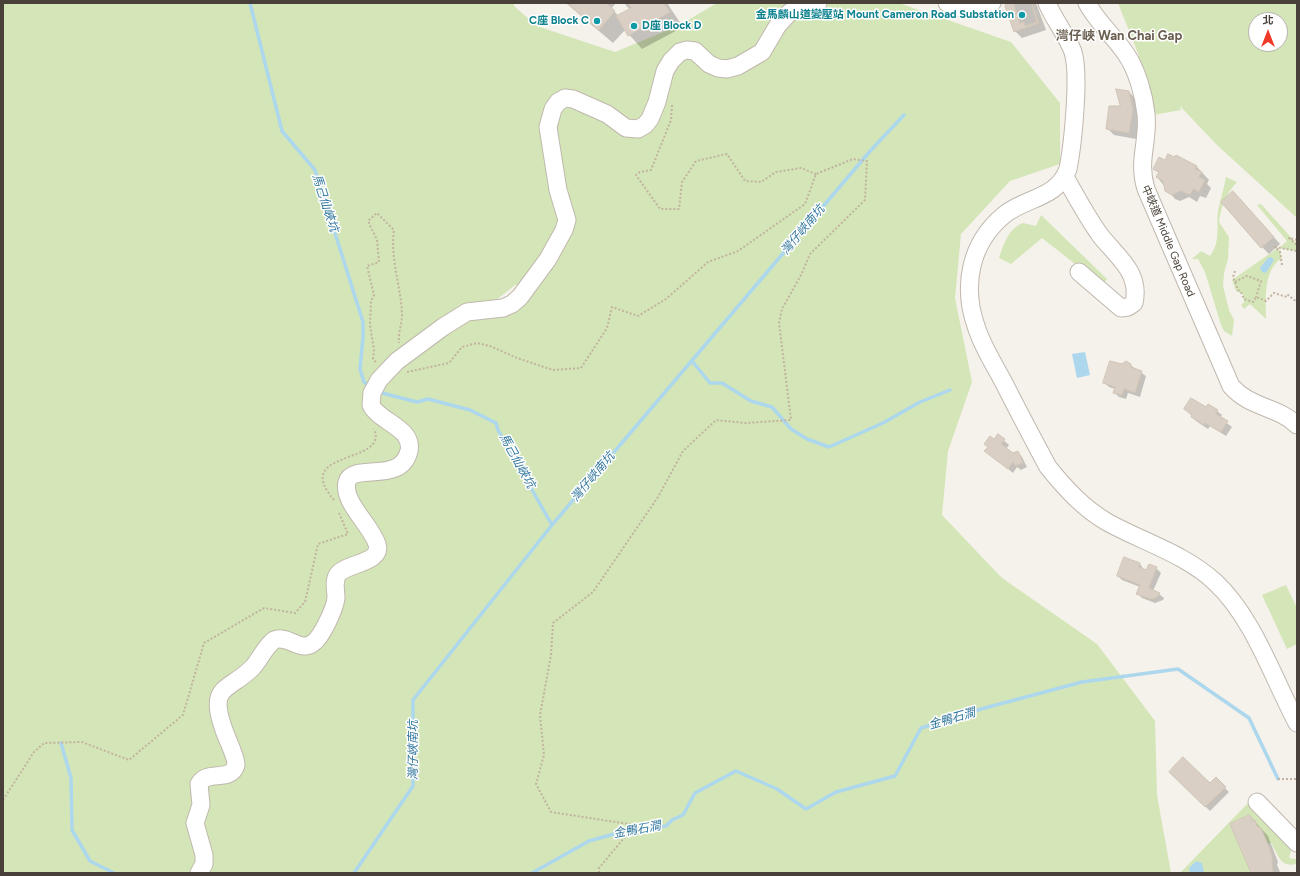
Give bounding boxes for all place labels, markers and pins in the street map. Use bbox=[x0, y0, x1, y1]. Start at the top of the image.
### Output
place label: 金馬麟山道變壓站 Mount Cameron Road Substation bbox=[756, 8, 1014, 22]
marker: 金馬麟山道變壓站 Mount Cameron Road Substation bbox=[1017, 10, 1027, 20]
place label: C座 Block C bbox=[529, 14, 589, 28]
marker: C座 Block C bbox=[592, 16, 602, 26]
place label: D座 Block D bbox=[642, 19, 701, 33]
marker: D座 Block D bbox=[629, 21, 639, 31]

